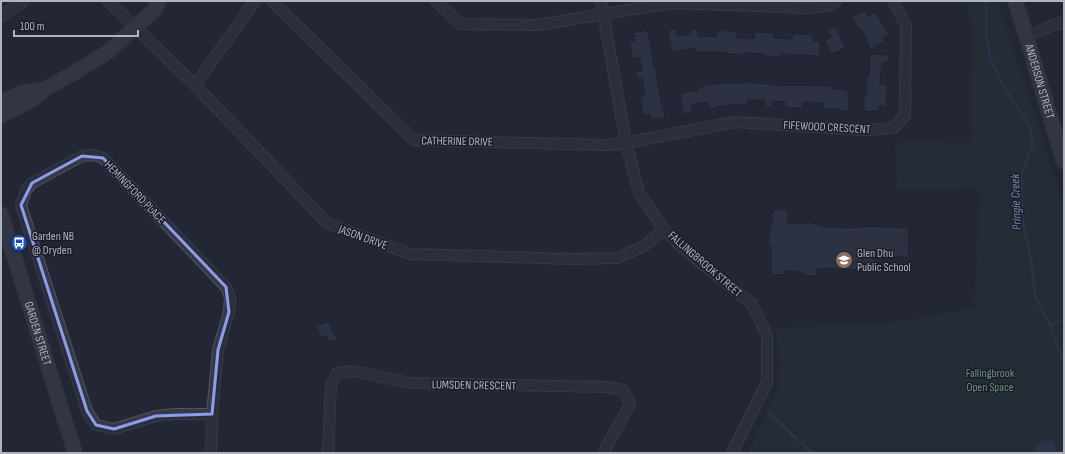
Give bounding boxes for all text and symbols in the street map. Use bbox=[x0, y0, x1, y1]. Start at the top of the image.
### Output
scale bar bbox=[14, 12, 138, 38]
text: 100 m bbox=[20, 19, 45, 34]
street label: ANDERSON STREET bbox=[1021, 41, 1057, 121]
street label: FIFEWOOD CRESCENT bbox=[783, 118, 871, 137]
street label: CATHERINE DRIVE bbox=[421, 133, 493, 150]
street label: HEMINGFORD PLACE bbox=[101, 158, 169, 227]
water label: Pringle Creek bbox=[1007, 172, 1025, 230]
street label: JASON DRIVE bbox=[335, 221, 389, 253]
street label: FALLINGBROOK STREET bbox=[665, 228, 745, 301]
place label: Garden NB @ Dryden bbox=[32, 229, 74, 258]
bus stop icon: Garden NB @ Dryden bbox=[9, 233, 29, 253]
place label: Glen Dhu Public School bbox=[857, 246, 911, 275]
school or university icon: Glen Dhu Public School bbox=[834, 250, 854, 270]
street label: GARDEN STREET bbox=[21, 300, 54, 367]
park label: Fallingbrook Open Space bbox=[966, 366, 1015, 395]
street label: LUMSDEN CRESCENT bbox=[432, 377, 516, 394]

